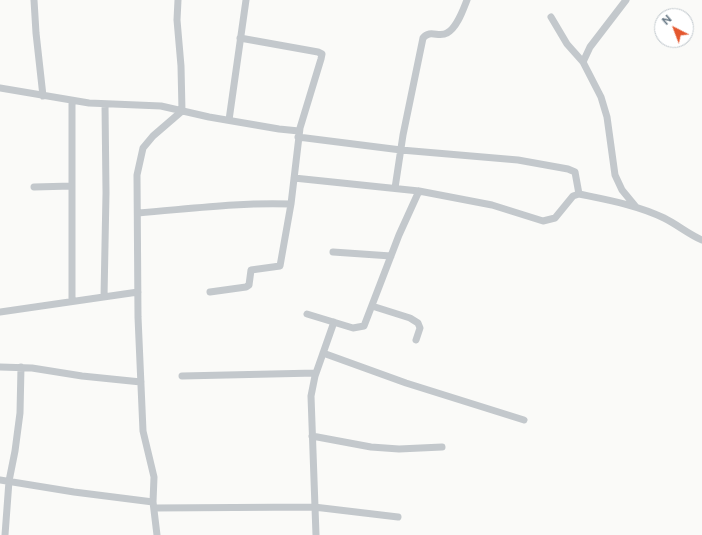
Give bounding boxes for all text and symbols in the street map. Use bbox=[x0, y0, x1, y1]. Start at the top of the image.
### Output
north arrow bbox=[654, 8, 694, 48]
text: N bbox=[659, 12, 674, 27]

